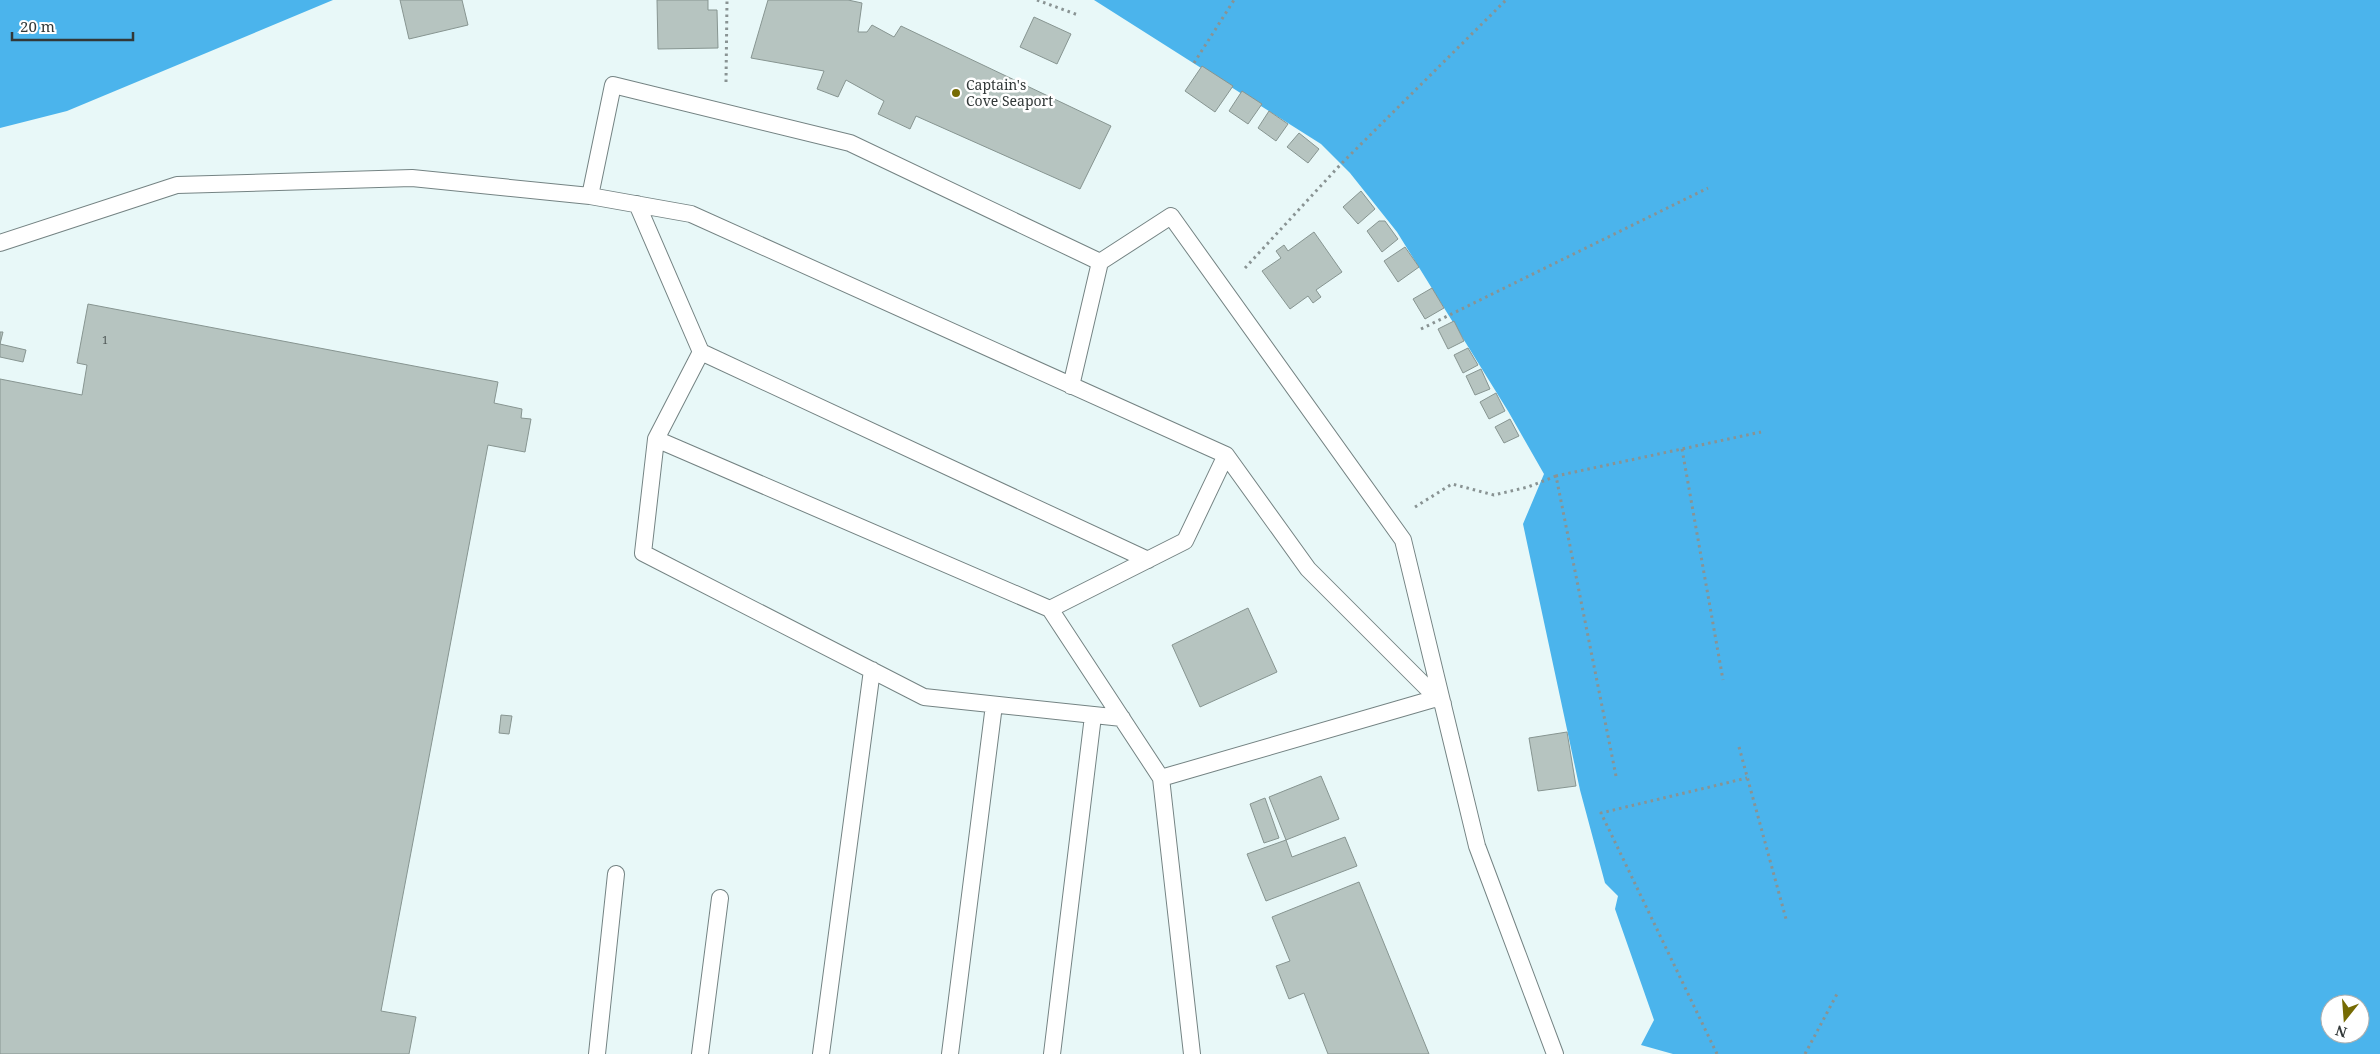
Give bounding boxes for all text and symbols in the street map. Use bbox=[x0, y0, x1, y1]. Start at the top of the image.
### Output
scale bar bbox=[12, 10, 134, 42]
text: 20 m bbox=[20, 16, 55, 36]
place label: Captain's Cove Seaport bbox=[966, 75, 1053, 110]
marker: Captain's Cove Seaport bbox=[950, 87, 962, 99]
house number: 1 bbox=[102, 332, 108, 347]
north arrow bbox=[2320, 994, 2370, 1044]
text: N bbox=[2333, 1021, 2349, 1043]

